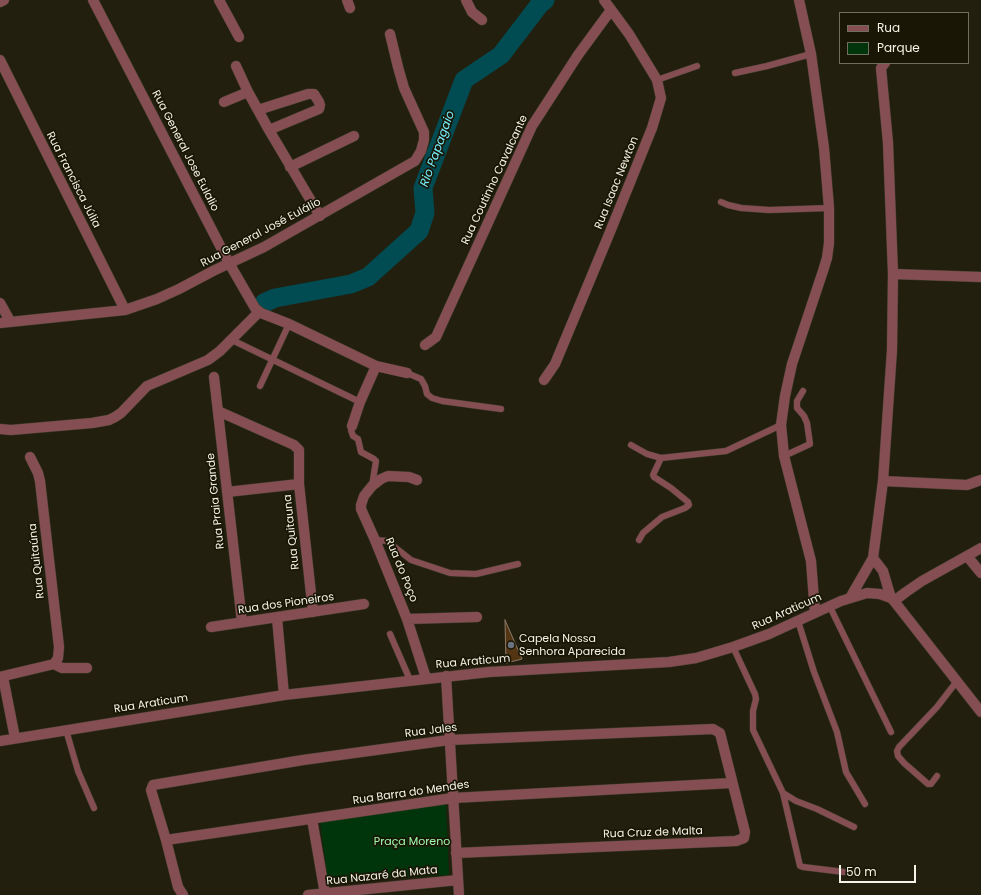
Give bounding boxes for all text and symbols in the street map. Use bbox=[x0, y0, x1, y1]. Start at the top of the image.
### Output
legend bbox=[839, 12, 969, 64]
text: Rua bbox=[877, 19, 900, 36]
text: Parque bbox=[877, 39, 920, 56]
street label: Rua General Jose Eulalio bbox=[149, 88, 221, 214]
water label: Rio Papagaio bbox=[418, 109, 458, 189]
street label: Rua Coutinho Cavalcante bbox=[459, 113, 531, 247]
street label: Rua Francisca Júlia bbox=[43, 130, 103, 230]
street label: Rua Isaac Newton bbox=[592, 135, 642, 231]
street label: Rua General José Eulálio bbox=[199, 196, 323, 270]
street label: Rua Praia Grande bbox=[204, 452, 228, 550]
street label: Rua Quitauna bbox=[281, 494, 303, 570]
street label: Rua Quitaúna bbox=[26, 523, 48, 599]
street label: Rua do Poço bbox=[382, 536, 420, 604]
street label: Rua dos Pioneiros bbox=[237, 591, 335, 617]
street label: Rua Araticum bbox=[750, 591, 824, 633]
place label: Capela Nossa Senhora Aparecida bbox=[519, 632, 625, 658]
marker: Capela Nossa Senhora Aparecida bbox=[506, 640, 516, 650]
street label: Rua Araticum bbox=[435, 652, 511, 672]
street label: Rua Araticum bbox=[113, 692, 189, 716]
street label: Rua Jales bbox=[404, 721, 458, 741]
street label: Rua Barra do Mendes bbox=[352, 778, 470, 808]
street label: Rua Cruz de Malta bbox=[603, 825, 703, 841]
park label: Praça Moreno bbox=[374, 835, 450, 849]
scale bar bbox=[841, 857, 918, 883]
text: 50 m bbox=[846, 863, 877, 880]
street label: Rua Nazaré da Mata bbox=[326, 864, 438, 888]

